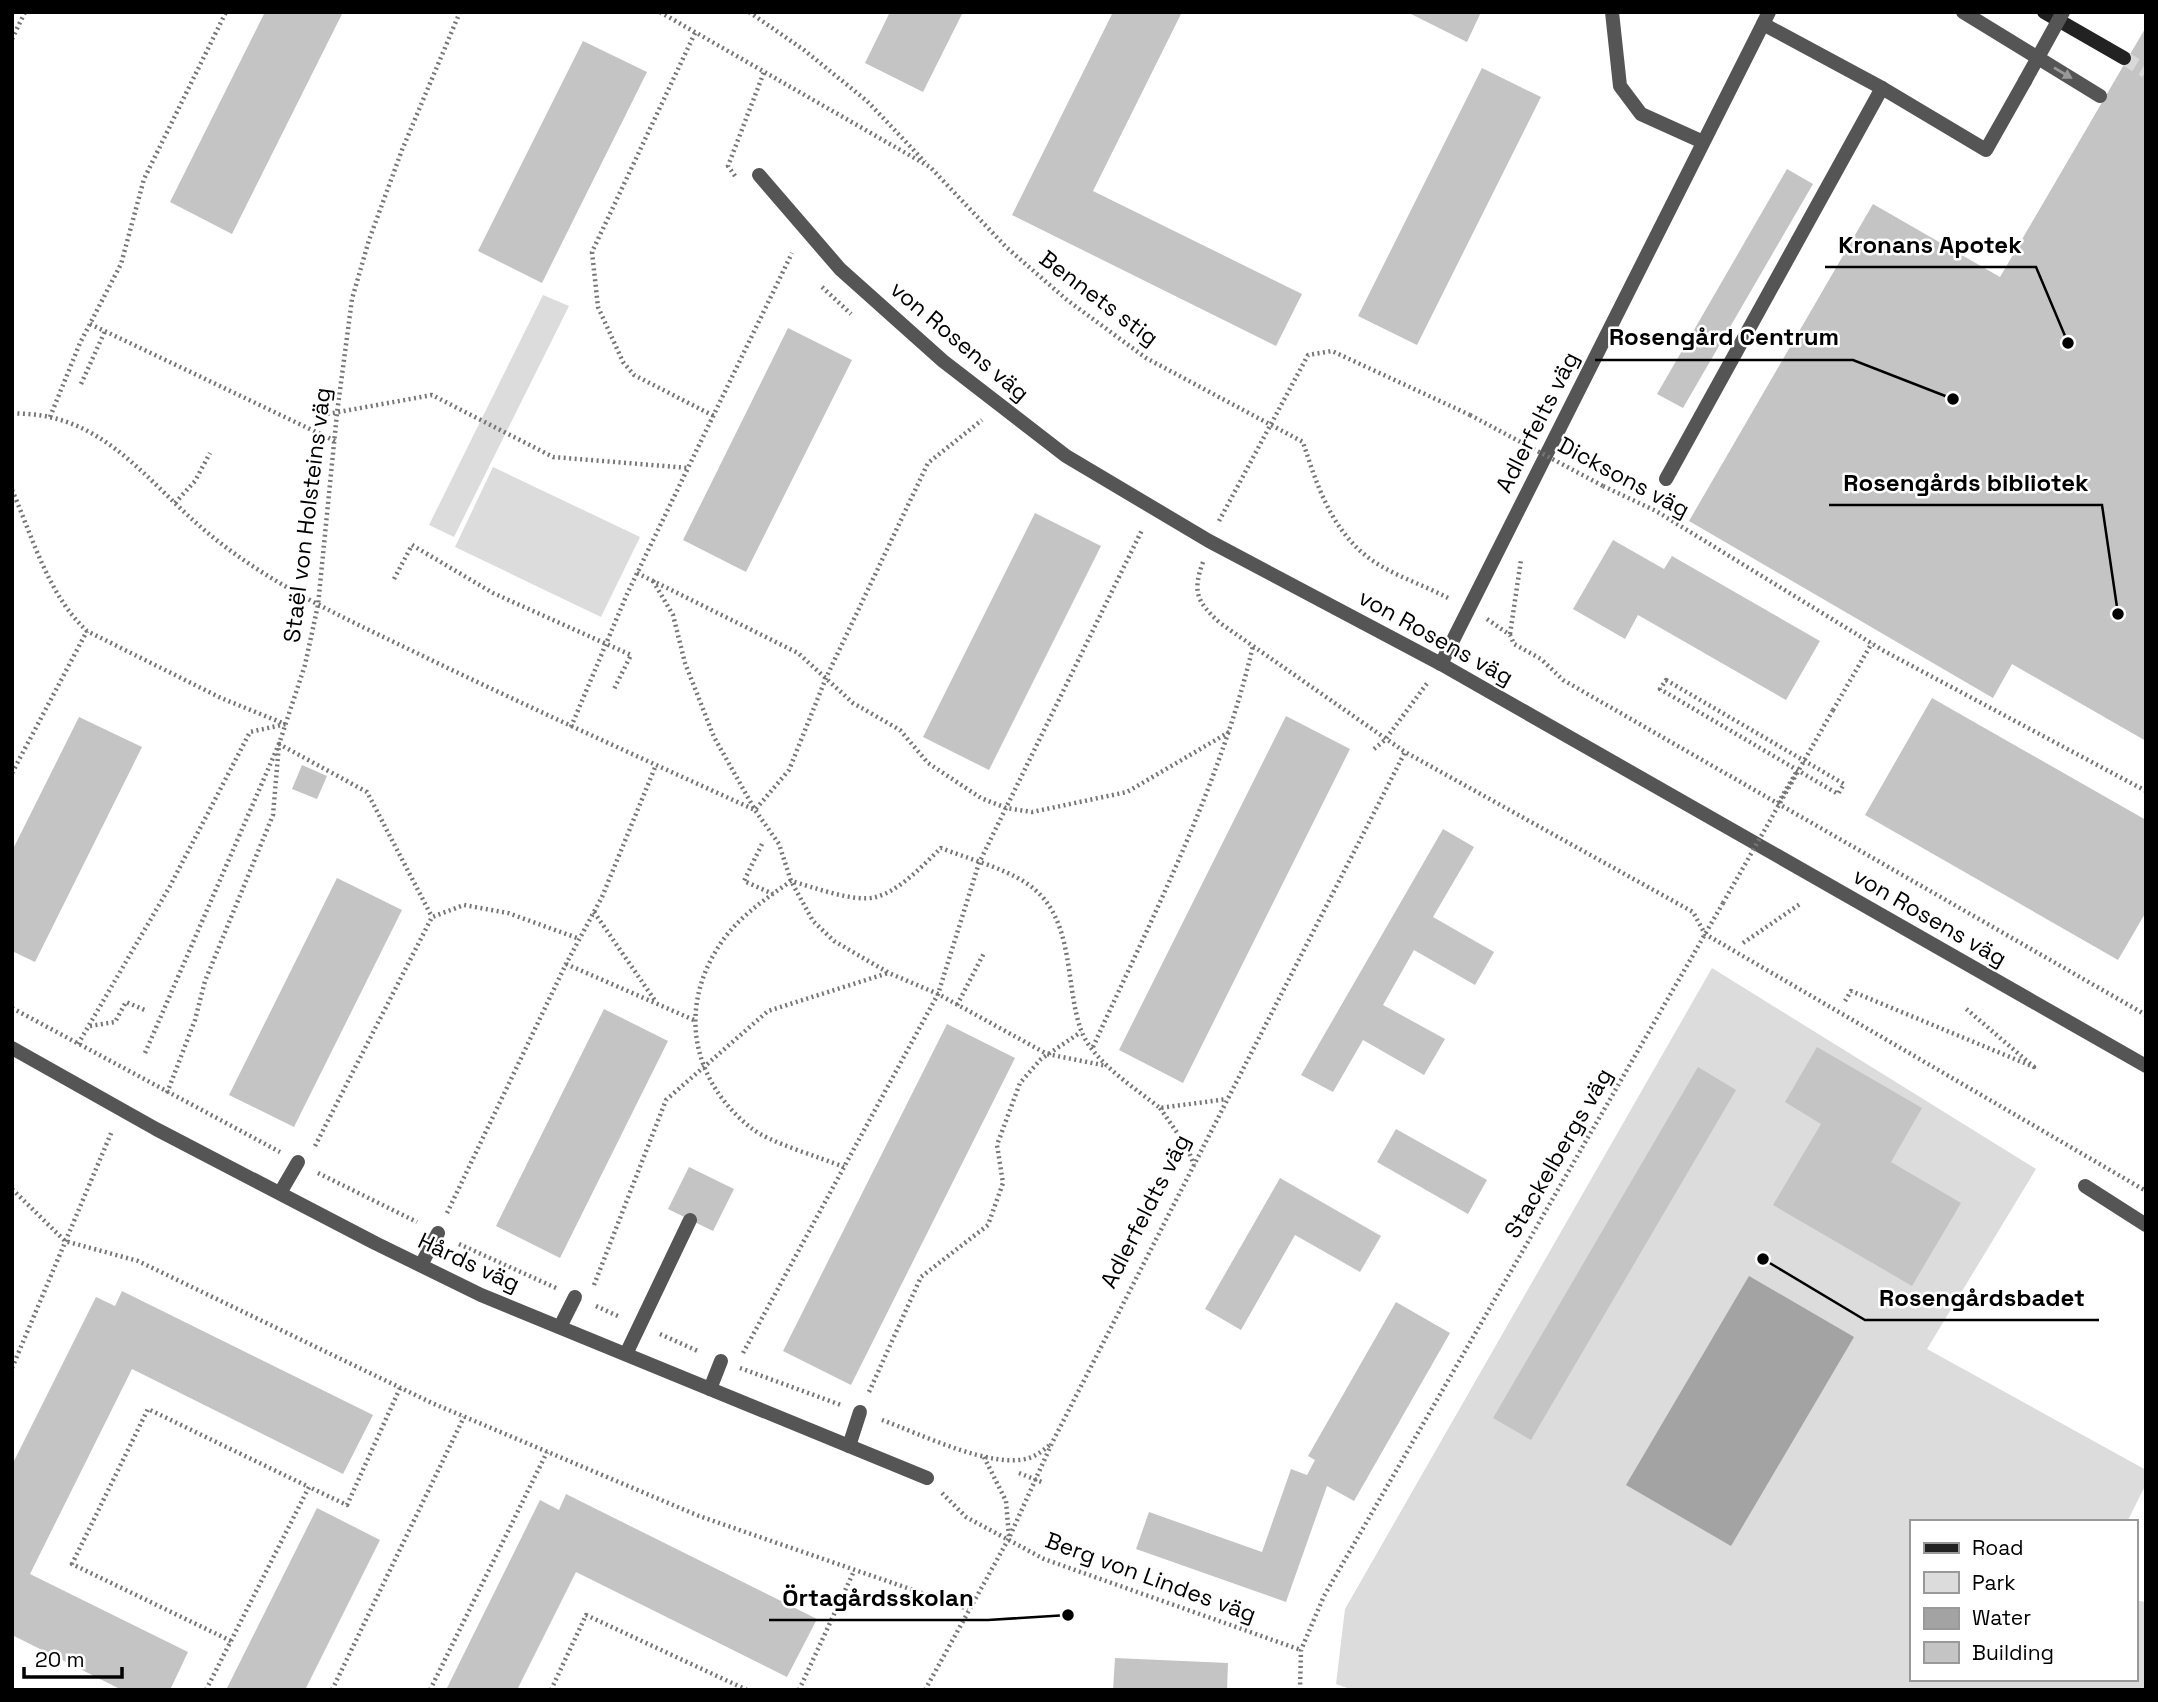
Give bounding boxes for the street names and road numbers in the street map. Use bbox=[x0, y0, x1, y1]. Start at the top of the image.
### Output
street label: Bennets stig bbox=[1033, 243, 1165, 353]
street label: von Rosens väg bbox=[884, 274, 1036, 408]
street label: Adlerfelts väg bbox=[1489, 346, 1585, 498]
street label: Staël von Holsteins väg bbox=[276, 386, 338, 644]
street label: Dicksons väg bbox=[1553, 430, 1695, 524]
street label: von Rosens väg bbox=[1353, 582, 1519, 692]
street label: von Rosens väg bbox=[1848, 861, 2012, 973]
street label: Stackelbergs väg bbox=[1497, 1063, 1619, 1243]
street label: Adlerfeldts väg bbox=[1093, 1129, 1197, 1293]
street label: Hårds väg bbox=[413, 1225, 525, 1299]
street label: Berg von Lindes väg bbox=[1041, 1525, 1261, 1629]

